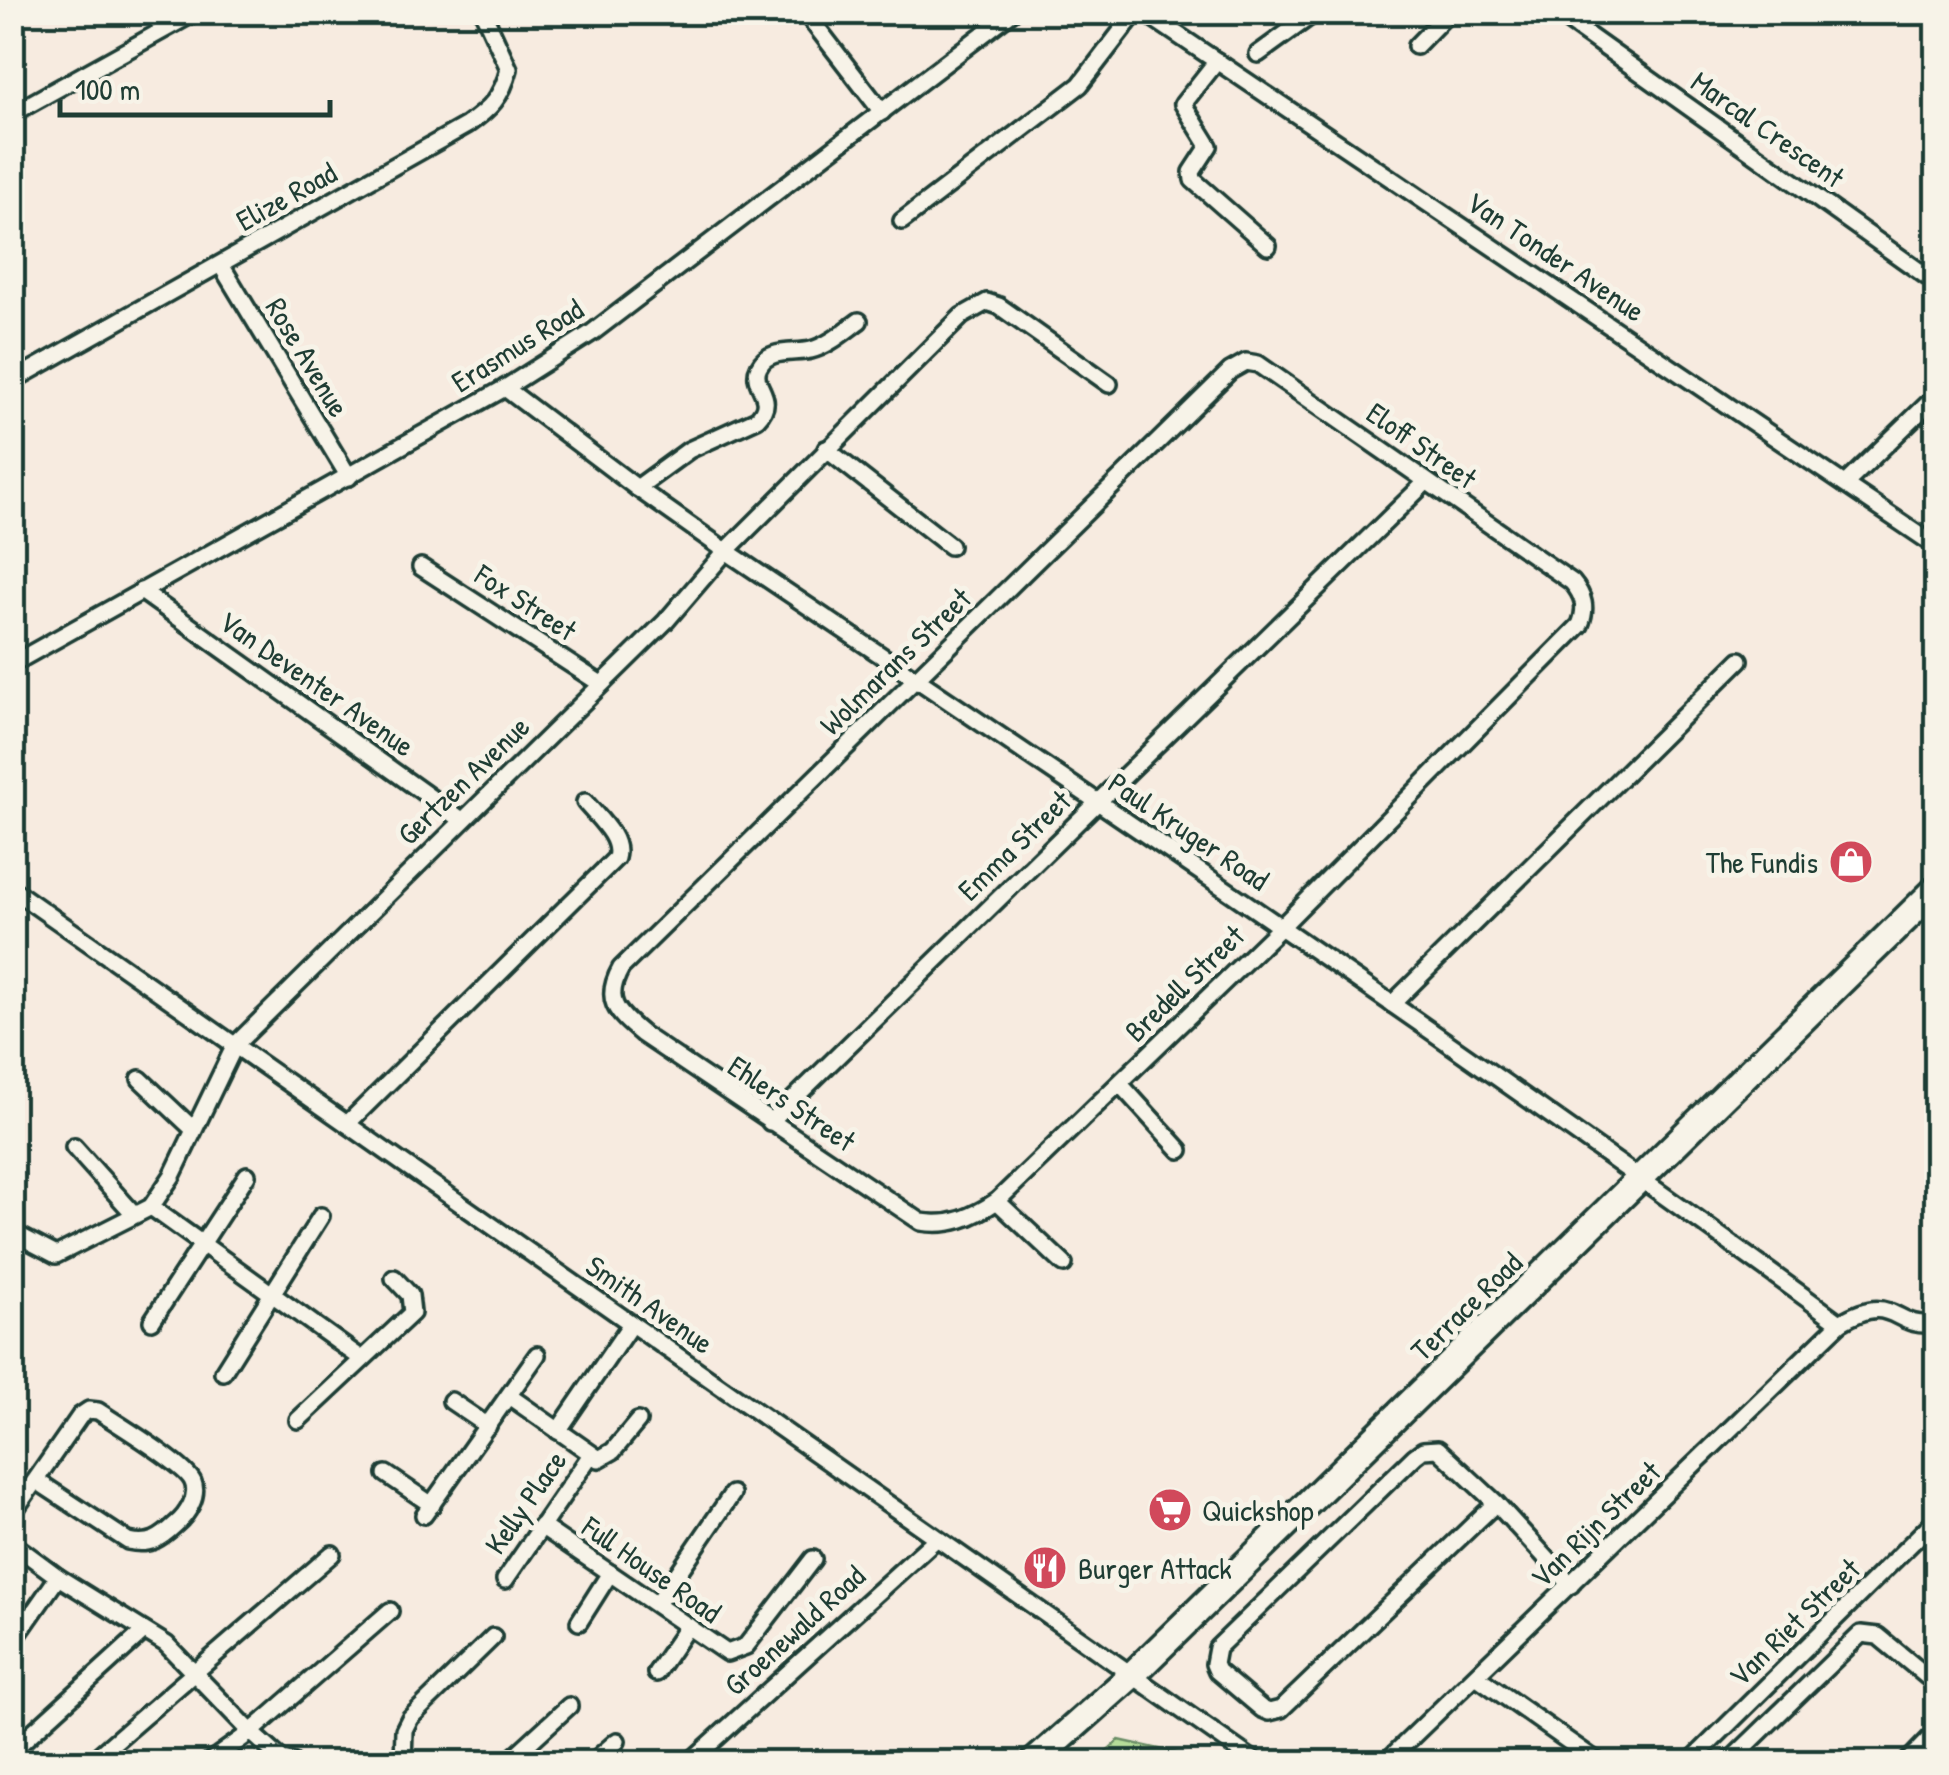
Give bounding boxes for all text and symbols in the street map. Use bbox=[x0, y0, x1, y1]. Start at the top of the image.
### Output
scale bar bbox=[60, 55, 330, 117]
street label: Marcal Crescent bbox=[1683, 61, 1853, 197]
text: 100 m bbox=[75, 69, 140, 109]
street label: Elize Road bbox=[229, 152, 344, 240]
street label: Van Tonder Avenue bbox=[1459, 182, 1653, 330]
street label: Erasmus Road bbox=[444, 289, 591, 401]
street label: Rose Avenue bbox=[257, 290, 359, 424]
street label: Eloff Street bbox=[1359, 393, 1486, 498]
street label: Fox Street bbox=[467, 554, 585, 650]
street label: Wolmarans Street bbox=[811, 578, 980, 743]
street label: Van Deventer Avenue bbox=[212, 601, 423, 765]
street label: Gertzen Avenue bbox=[388, 707, 538, 853]
street label: Paul Kruger Road bbox=[1101, 763, 1277, 900]
street label: Emma Street bbox=[949, 781, 1080, 909]
shop icon: The Fundis bbox=[1828, 839, 1874, 885]
place label: The Fundis bbox=[1706, 842, 1818, 882]
street label: Bredell Street bbox=[1115, 915, 1253, 1050]
street label: Ehlers Street bbox=[720, 1046, 864, 1161]
street label: Terrace Road bbox=[1402, 1243, 1531, 1369]
street label: Smith Avenue bbox=[578, 1246, 722, 1363]
street label: Kelly Place bbox=[475, 1442, 575, 1562]
street label: Van Rijn Street bbox=[1521, 1451, 1669, 1596]
supermarket icon: Quickshop bbox=[1147, 1487, 1193, 1533]
place label: Quickshop bbox=[1202, 1490, 1314, 1530]
street label: Full House Road bbox=[574, 1506, 730, 1632]
restaurant icon: Burger Attack bbox=[1022, 1545, 1068, 1591]
place label: Burger Attack bbox=[1078, 1548, 1232, 1588]
street label: Van Riet Street bbox=[1720, 1549, 1869, 1695]
street label: Groenewald Road bbox=[715, 1556, 873, 1704]

